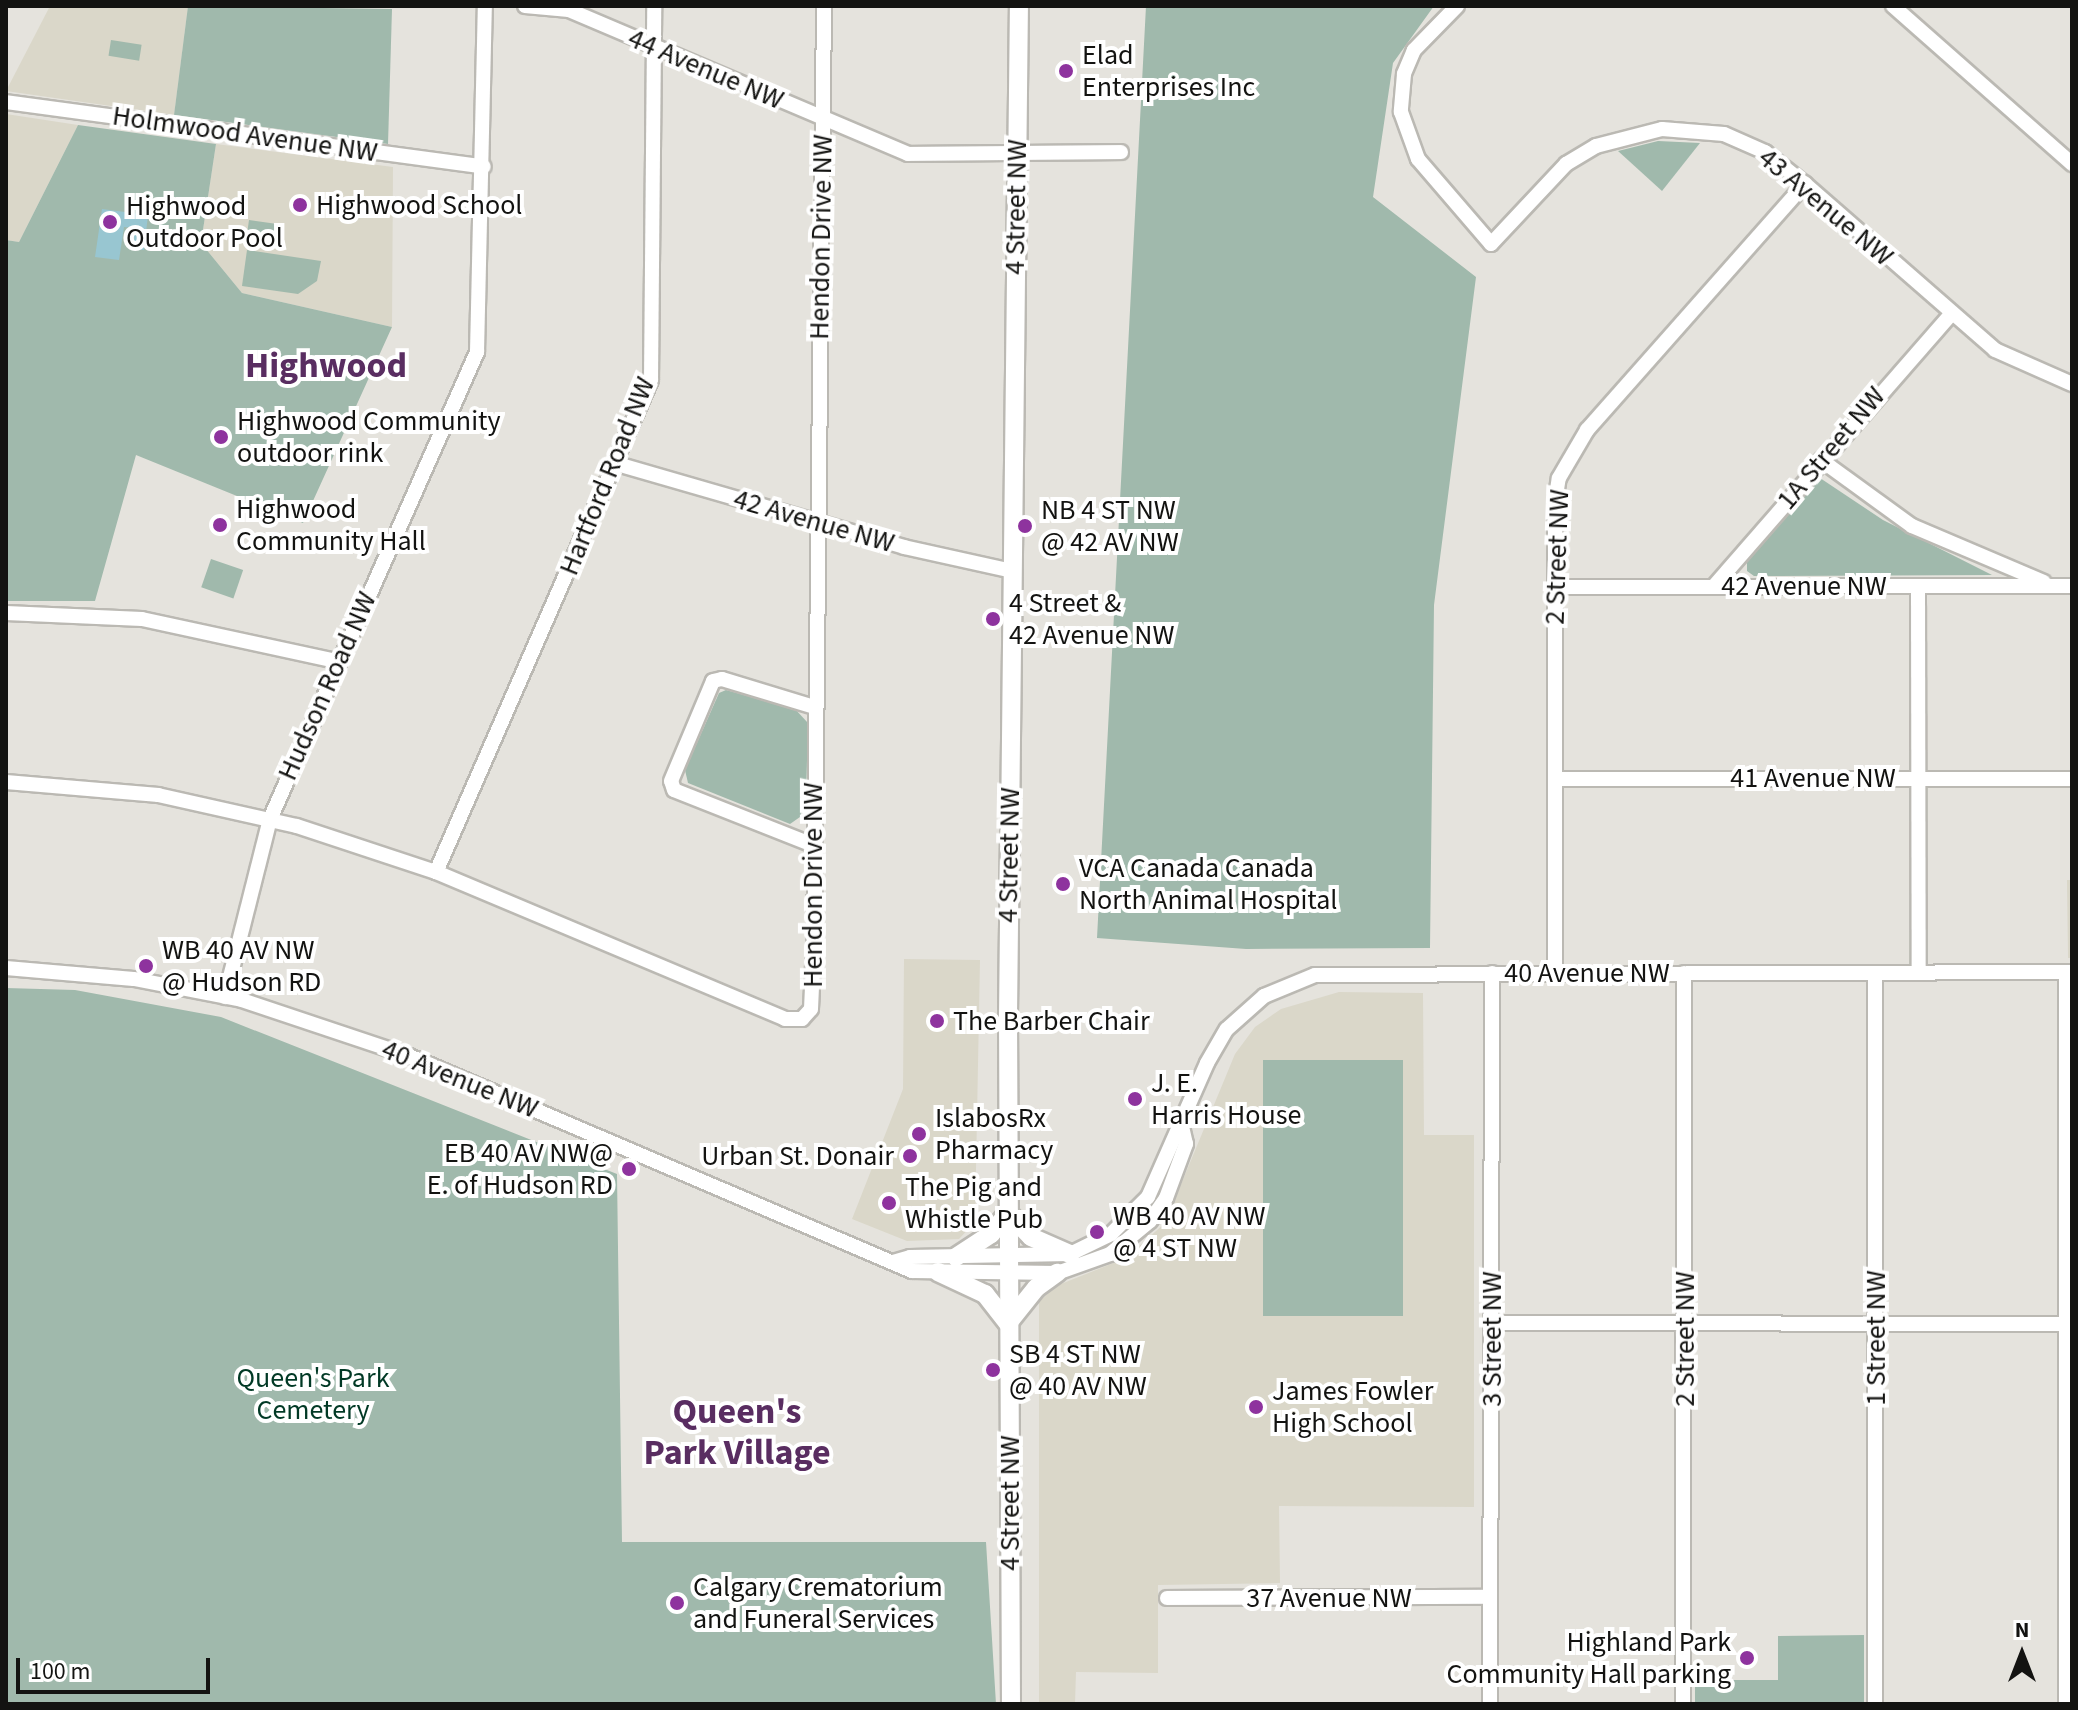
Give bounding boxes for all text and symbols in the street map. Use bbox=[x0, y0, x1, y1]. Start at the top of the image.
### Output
street label: 44 Avenue NW bbox=[623, 21, 789, 117]
place label: Elad Enterprises Inc bbox=[1082, 38, 1255, 104]
marker: Elad Enterprises Inc bbox=[1057, 62, 1075, 80]
street label: Holmwood Avenue NW bbox=[110, 99, 380, 169]
street label: Hendon Drive NW bbox=[802, 134, 840, 340]
street label: 4 Street NW bbox=[998, 139, 1034, 275]
street label: 43 Avenue NW bbox=[1752, 141, 1900, 273]
place label: Highwood School bbox=[316, 188, 522, 222]
place label: Highwood Outdoor Pool bbox=[126, 189, 283, 255]
marker: Highwood School bbox=[291, 196, 309, 214]
marker: Highwood Outdoor Pool bbox=[101, 213, 119, 231]
district label: Highwood bbox=[245, 344, 407, 388]
street label: Hartford Road NW bbox=[552, 372, 662, 580]
street label: 1A Street NW bbox=[1770, 380, 1892, 516]
place label: Highwood Community outdoor rink bbox=[237, 404, 501, 470]
marker: Highwood Community outdoor rink bbox=[212, 428, 230, 446]
street label: 42 Avenue NW bbox=[730, 482, 898, 560]
street label: 2 Street NW bbox=[1538, 489, 1576, 625]
place label: Highwood Community Hall bbox=[236, 492, 426, 558]
place label: NB 4 ST NW @ 42 AV NW bbox=[1041, 493, 1179, 559]
marker: Highwood Community Hall bbox=[211, 516, 229, 534]
marker: NB 4 ST NW @ 42 AV NW bbox=[1016, 517, 1034, 535]
street label: 42 Avenue NW bbox=[1721, 569, 1887, 603]
place label: 4 Street & 42 Avenue NW bbox=[1009, 586, 1174, 652]
street label: Hudson Road NW bbox=[270, 587, 384, 785]
marker: 4 Street & 42 Avenue NW bbox=[984, 610, 1002, 628]
street label: 41 Avenue NW bbox=[1730, 761, 1896, 795]
street label: Hendon Drive NW bbox=[796, 782, 830, 988]
street label: 4 Street NW bbox=[991, 787, 1027, 923]
place label: VCA Canada Canada North Animal Hospital bbox=[1079, 851, 1337, 917]
marker: VCA Canada Canada North Animal Hospital bbox=[1054, 875, 1072, 893]
place label: WB 40 AV NW @ Hudson RD bbox=[162, 933, 321, 999]
street label: 40 Avenue NW bbox=[1504, 956, 1670, 990]
marker: WB 40 AV NW @ Hudson RD bbox=[137, 957, 155, 975]
place label: The Barber Chair bbox=[953, 1004, 1150, 1038]
marker: The Barber Chair bbox=[928, 1012, 946, 1030]
street label: 40 Avenue NW bbox=[377, 1032, 543, 1126]
place label: J. E. Harris House bbox=[1151, 1066, 1301, 1132]
marker: J. E. Harris House bbox=[1126, 1090, 1144, 1108]
place label: IslabosRx Pharmacy bbox=[935, 1101, 1053, 1167]
marker: IslabosRx Pharmacy bbox=[910, 1125, 928, 1143]
place label: EB 40 AV NW@ E. of Hudson RD bbox=[427, 1136, 613, 1202]
place label: Urban St. Donair bbox=[701, 1139, 894, 1173]
marker: Urban St. Donair bbox=[901, 1147, 919, 1165]
marker: EB 40 AV NW@ E. of Hudson RD bbox=[620, 1160, 638, 1178]
place label: The Pig and Whistle Pub bbox=[905, 1170, 1043, 1236]
marker: The Pig and Whistle Pub bbox=[880, 1194, 898, 1212]
place label: WB 40 AV NW @ 4 ST NW bbox=[1113, 1199, 1265, 1265]
marker: WB 40 AV NW @ 4 ST NW bbox=[1088, 1223, 1106, 1241]
street label: 1 Street NW bbox=[1859, 1270, 1893, 1406]
street label: 3 Street NW bbox=[1475, 1271, 1509, 1407]
street label: 2 Street NW bbox=[1668, 1271, 1702, 1407]
place label: SB 4 ST NW @ 40 AV NW bbox=[1009, 1337, 1147, 1403]
park label: Queen's Park Cemetery bbox=[236, 1361, 390, 1427]
marker: SB 4 ST NW @ 40 AV NW bbox=[984, 1361, 1002, 1379]
place label: James Fowler High School bbox=[1272, 1374, 1433, 1440]
district label: Queen's Park Village bbox=[643, 1389, 831, 1474]
marker: James Fowler High School bbox=[1247, 1398, 1265, 1416]
street label: 4 Street NW bbox=[993, 1435, 1027, 1571]
place label: Calgary Crematorium and Funeral Services bbox=[693, 1570, 943, 1636]
street label: 37 Avenue NW bbox=[1246, 1581, 1412, 1615]
marker: Calgary Crematorium and Funeral Services bbox=[668, 1594, 686, 1612]
north arrow bbox=[1982, 1614, 2062, 1694]
text: N bbox=[2015, 1614, 2029, 1646]
place label: Highland Park Community Hall parking bbox=[1446, 1625, 1731, 1691]
scale bar bbox=[20, 1642, 214, 1692]
marker: Highland Park Community Hall parking bbox=[1738, 1649, 1756, 1667]
text: 100 m bbox=[30, 1654, 90, 1689]

